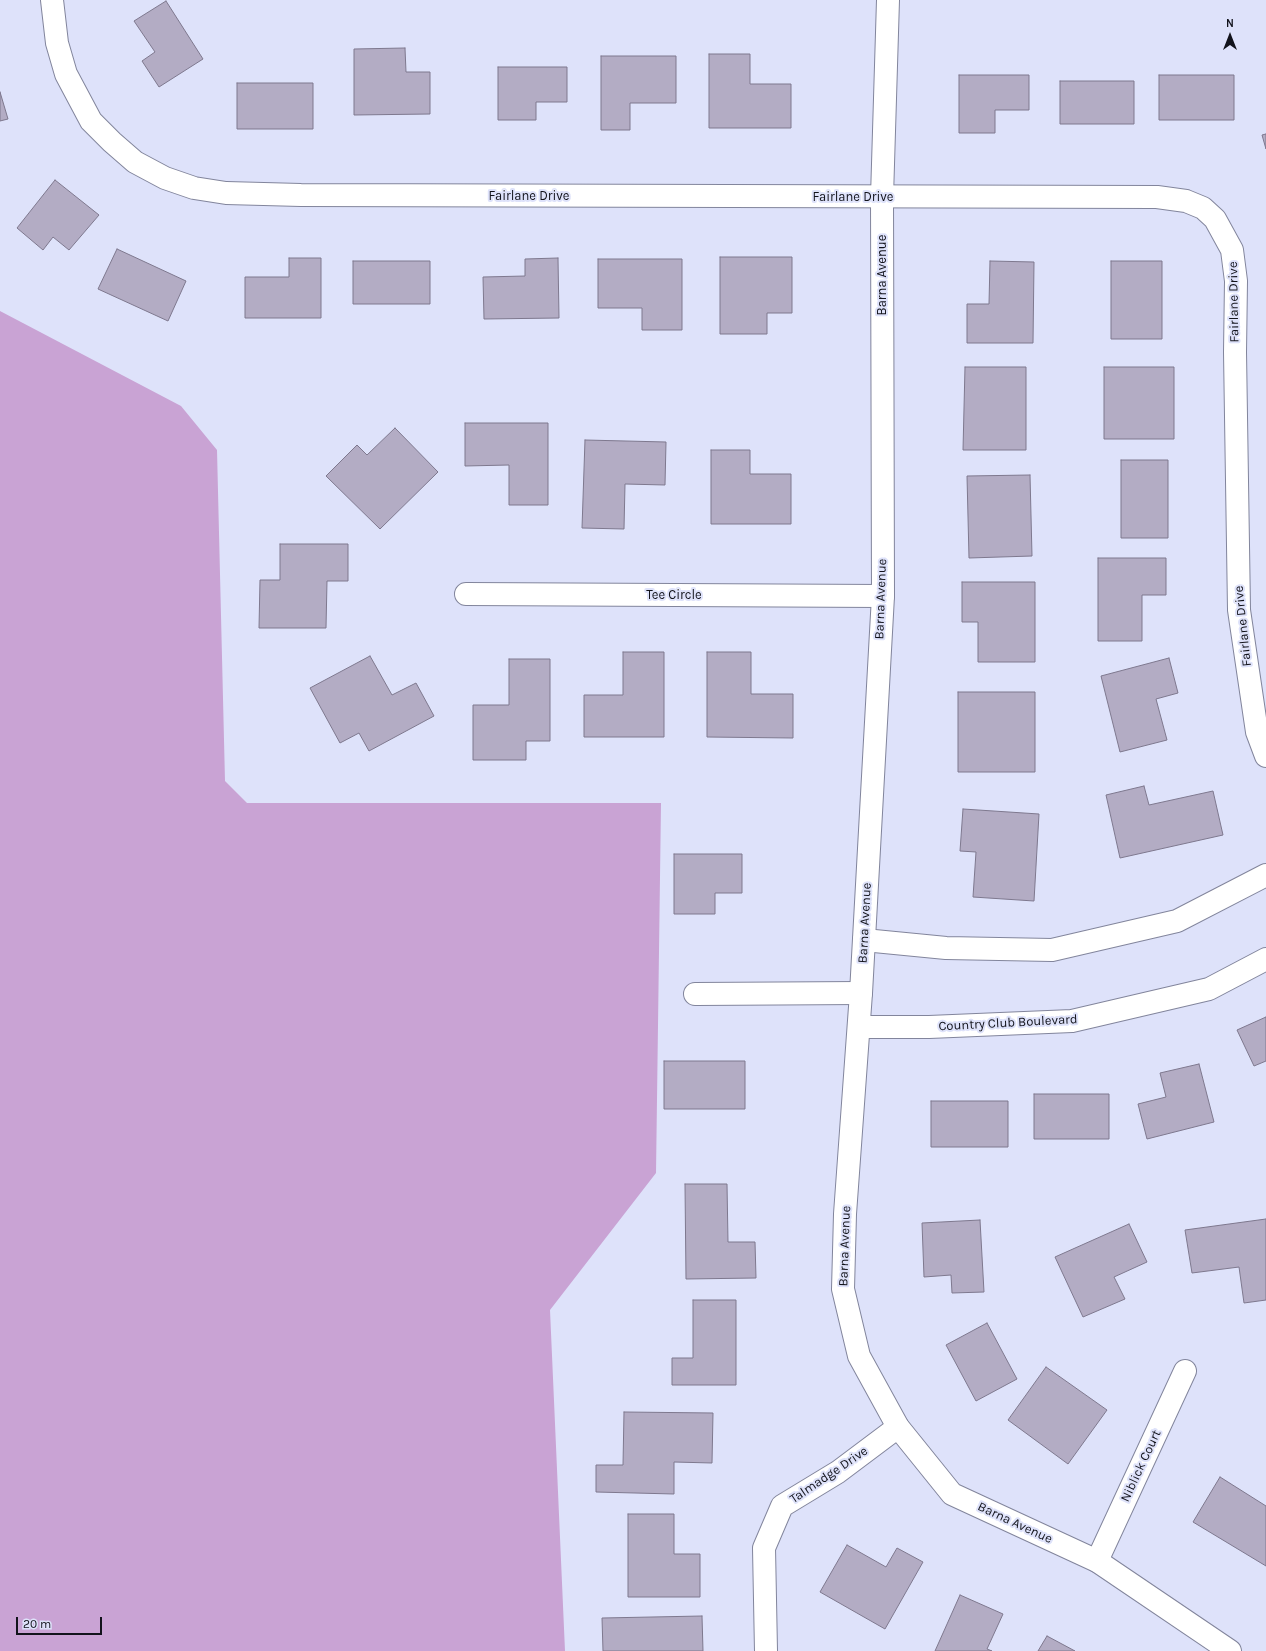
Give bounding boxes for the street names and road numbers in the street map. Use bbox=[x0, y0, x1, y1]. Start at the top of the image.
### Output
street label: Fairlane Drive bbox=[489, 188, 569, 204]
street label: Fairlane Drive bbox=[813, 189, 893, 205]
street label: Barna Avenue bbox=[874, 235, 890, 315]
street label: Fairlane Drive bbox=[1225, 261, 1243, 343]
street label: Barna Avenue bbox=[872, 558, 890, 640]
street label: Fairlane Drive bbox=[1231, 585, 1255, 667]
street label: Tee Circle bbox=[646, 587, 702, 603]
street label: Barna Avenue bbox=[855, 882, 875, 964]
street label: Country Club Boulevard bbox=[938, 1012, 1078, 1034]
street label: Barna Avenue bbox=[836, 1205, 854, 1287]
street label: Niblick Court bbox=[1118, 1428, 1164, 1504]
street label: Talmadge Drive bbox=[787, 1443, 871, 1507]
street label: Barna Avenue bbox=[975, 1499, 1055, 1547]

